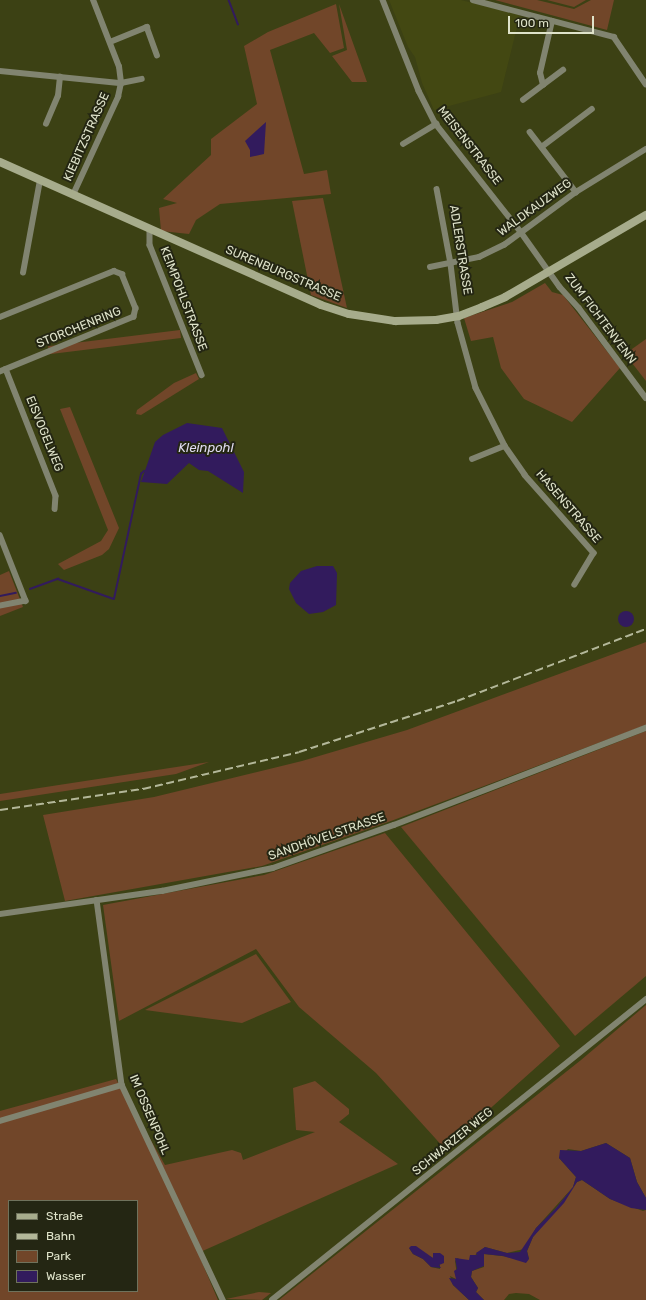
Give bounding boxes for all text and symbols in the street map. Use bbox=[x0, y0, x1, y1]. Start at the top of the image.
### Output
scale bar bbox=[510, 8, 596, 34]
text: 100 m bbox=[515, 16, 549, 30]
street label: KIEBITZSTRASSE bbox=[61, 90, 113, 184]
street label: MEISENSTRASSE bbox=[434, 104, 504, 188]
street label: WALDKAUZWEG bbox=[495, 176, 575, 240]
street label: ADLERSTRASSE bbox=[446, 204, 474, 296]
street label: SURENBURGSTRASSE bbox=[223, 243, 343, 305]
street label: KEIMPOHLSTRASSE bbox=[156, 245, 210, 353]
street label: ZUM FICHTENVENN bbox=[561, 271, 639, 367]
street label: STORCHENRING bbox=[35, 304, 123, 352]
street label: EISVOGELWEG bbox=[22, 394, 66, 474]
water label: Kleinpohl bbox=[178, 440, 234, 456]
street label: HASENSTRASSE bbox=[532, 468, 604, 546]
street label: SANDHÖVELSTRASSE bbox=[267, 810, 387, 864]
street label: IM OSSENPOHL bbox=[126, 1073, 172, 1157]
street label: SCHWARZER WEG bbox=[410, 1105, 496, 1179]
legend bbox=[8, 1200, 138, 1292]
text: Straße bbox=[46, 1209, 83, 1223]
text: Bahn bbox=[46, 1229, 75, 1243]
text: Park bbox=[46, 1249, 71, 1263]
text: Wasser bbox=[46, 1269, 86, 1283]

